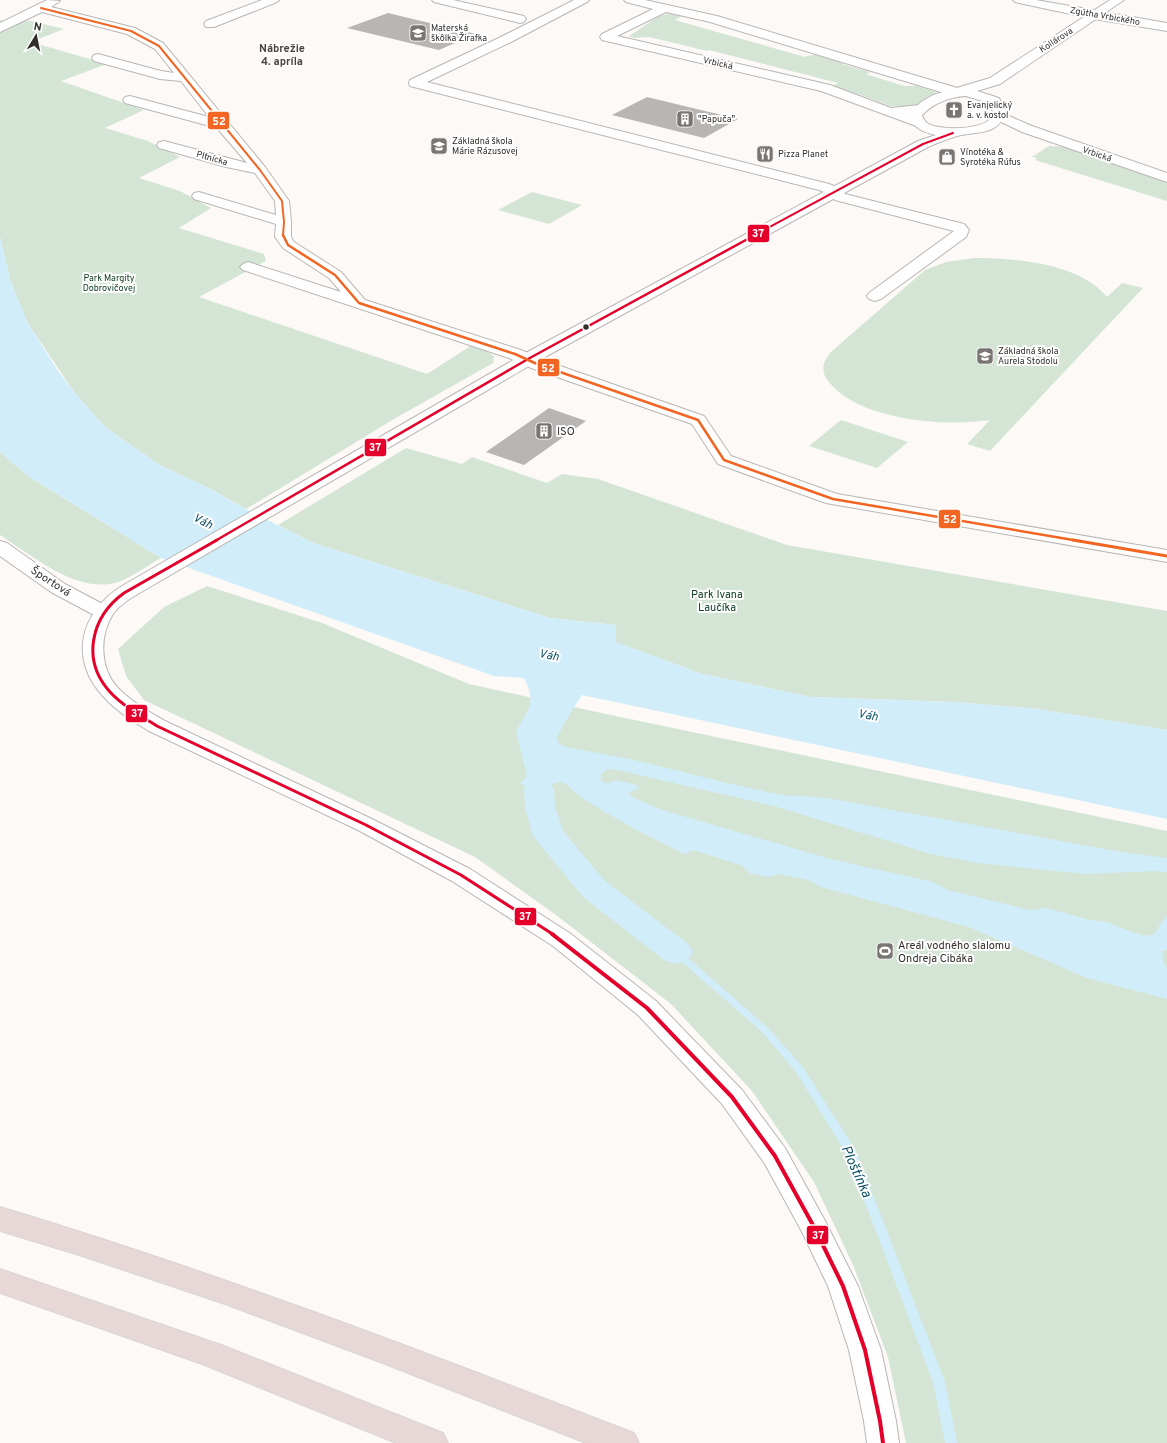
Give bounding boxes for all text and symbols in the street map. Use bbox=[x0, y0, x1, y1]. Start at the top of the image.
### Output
street label: Zgútha Vrbického bbox=[1069, 5, 1141, 28]
north arrow bbox=[16, 16, 56, 56]
text: N bbox=[32, 20, 43, 35]
school or university icon: Materská škôlka Žirafka bbox=[408, 23, 428, 43]
place label: Materská škôlka Žirafka bbox=[431, 23, 487, 44]
street label: Kollárova bbox=[1038, 25, 1075, 55]
district label: Nábrežie 4. apríla bbox=[259, 42, 305, 69]
street label: Vrbická bbox=[702, 55, 734, 72]
church icon: Evanjelický a. v. kostol bbox=[944, 100, 964, 120]
place label: Evanjelický a. v. kostol bbox=[967, 100, 1012, 121]
building icon: "Papuča" bbox=[675, 109, 695, 129]
line badge: 52 bbox=[207, 111, 230, 130]
place label: "Papuča" bbox=[698, 114, 736, 125]
text: 52 bbox=[212, 115, 226, 129]
school or university icon: Základná škola Márie Rázusovej bbox=[429, 136, 449, 156]
place label: Základná škola Márie Rázusovej bbox=[452, 136, 518, 157]
restaurant icon: Pizza Planet bbox=[755, 144, 775, 164]
street label: Vrbická bbox=[1081, 144, 1113, 165]
shop icon: Vínotéka & Syrotéka Rúfus bbox=[937, 147, 957, 167]
place label: Vínotéka & Syrotéka Rúfus bbox=[960, 147, 1021, 168]
street label: Pltnícka bbox=[195, 149, 229, 168]
place label: Pizza Planet bbox=[778, 149, 828, 160]
line badge: 37 bbox=[747, 224, 770, 243]
text: 37 bbox=[752, 227, 764, 241]
park label: Park Margity Dobrovičovej bbox=[83, 273, 135, 294]
unlabelled marker bbox=[581, 322, 591, 332]
school or university icon: Základná škola Aurela Stodolu bbox=[975, 346, 995, 366]
place label: Základná škola Aurela Stodolu bbox=[998, 346, 1059, 367]
line badge: 52 bbox=[537, 358, 560, 377]
text: 52 bbox=[541, 362, 555, 376]
building icon: ISO bbox=[534, 421, 554, 441]
place label: ISO bbox=[557, 425, 575, 439]
line badge: 37 bbox=[364, 438, 387, 457]
text: 37 bbox=[369, 441, 381, 455]
line badge: 52 bbox=[938, 509, 961, 529]
water label: Váh bbox=[190, 510, 216, 534]
text: 52 bbox=[943, 513, 957, 527]
street label: Športová bbox=[28, 563, 74, 600]
park label: Park Ivana Laučíka bbox=[691, 588, 743, 615]
water label: Váh bbox=[537, 646, 561, 666]
line badge: 37 bbox=[125, 704, 148, 723]
water label: Váh bbox=[856, 706, 880, 726]
text: 37 bbox=[131, 707, 143, 721]
line badge: 37 bbox=[514, 907, 537, 926]
text: 37 bbox=[519, 910, 531, 924]
place label: Areál vodného slalomu Ondreja Cibáka bbox=[898, 939, 1010, 966]
sports icon: Areál vodného slalomu Ondreja Cibáka bbox=[875, 941, 895, 961]
water label: Ploštínka bbox=[837, 1143, 875, 1201]
line badge: 37 bbox=[806, 1225, 829, 1245]
text: 37 bbox=[812, 1229, 824, 1243]

